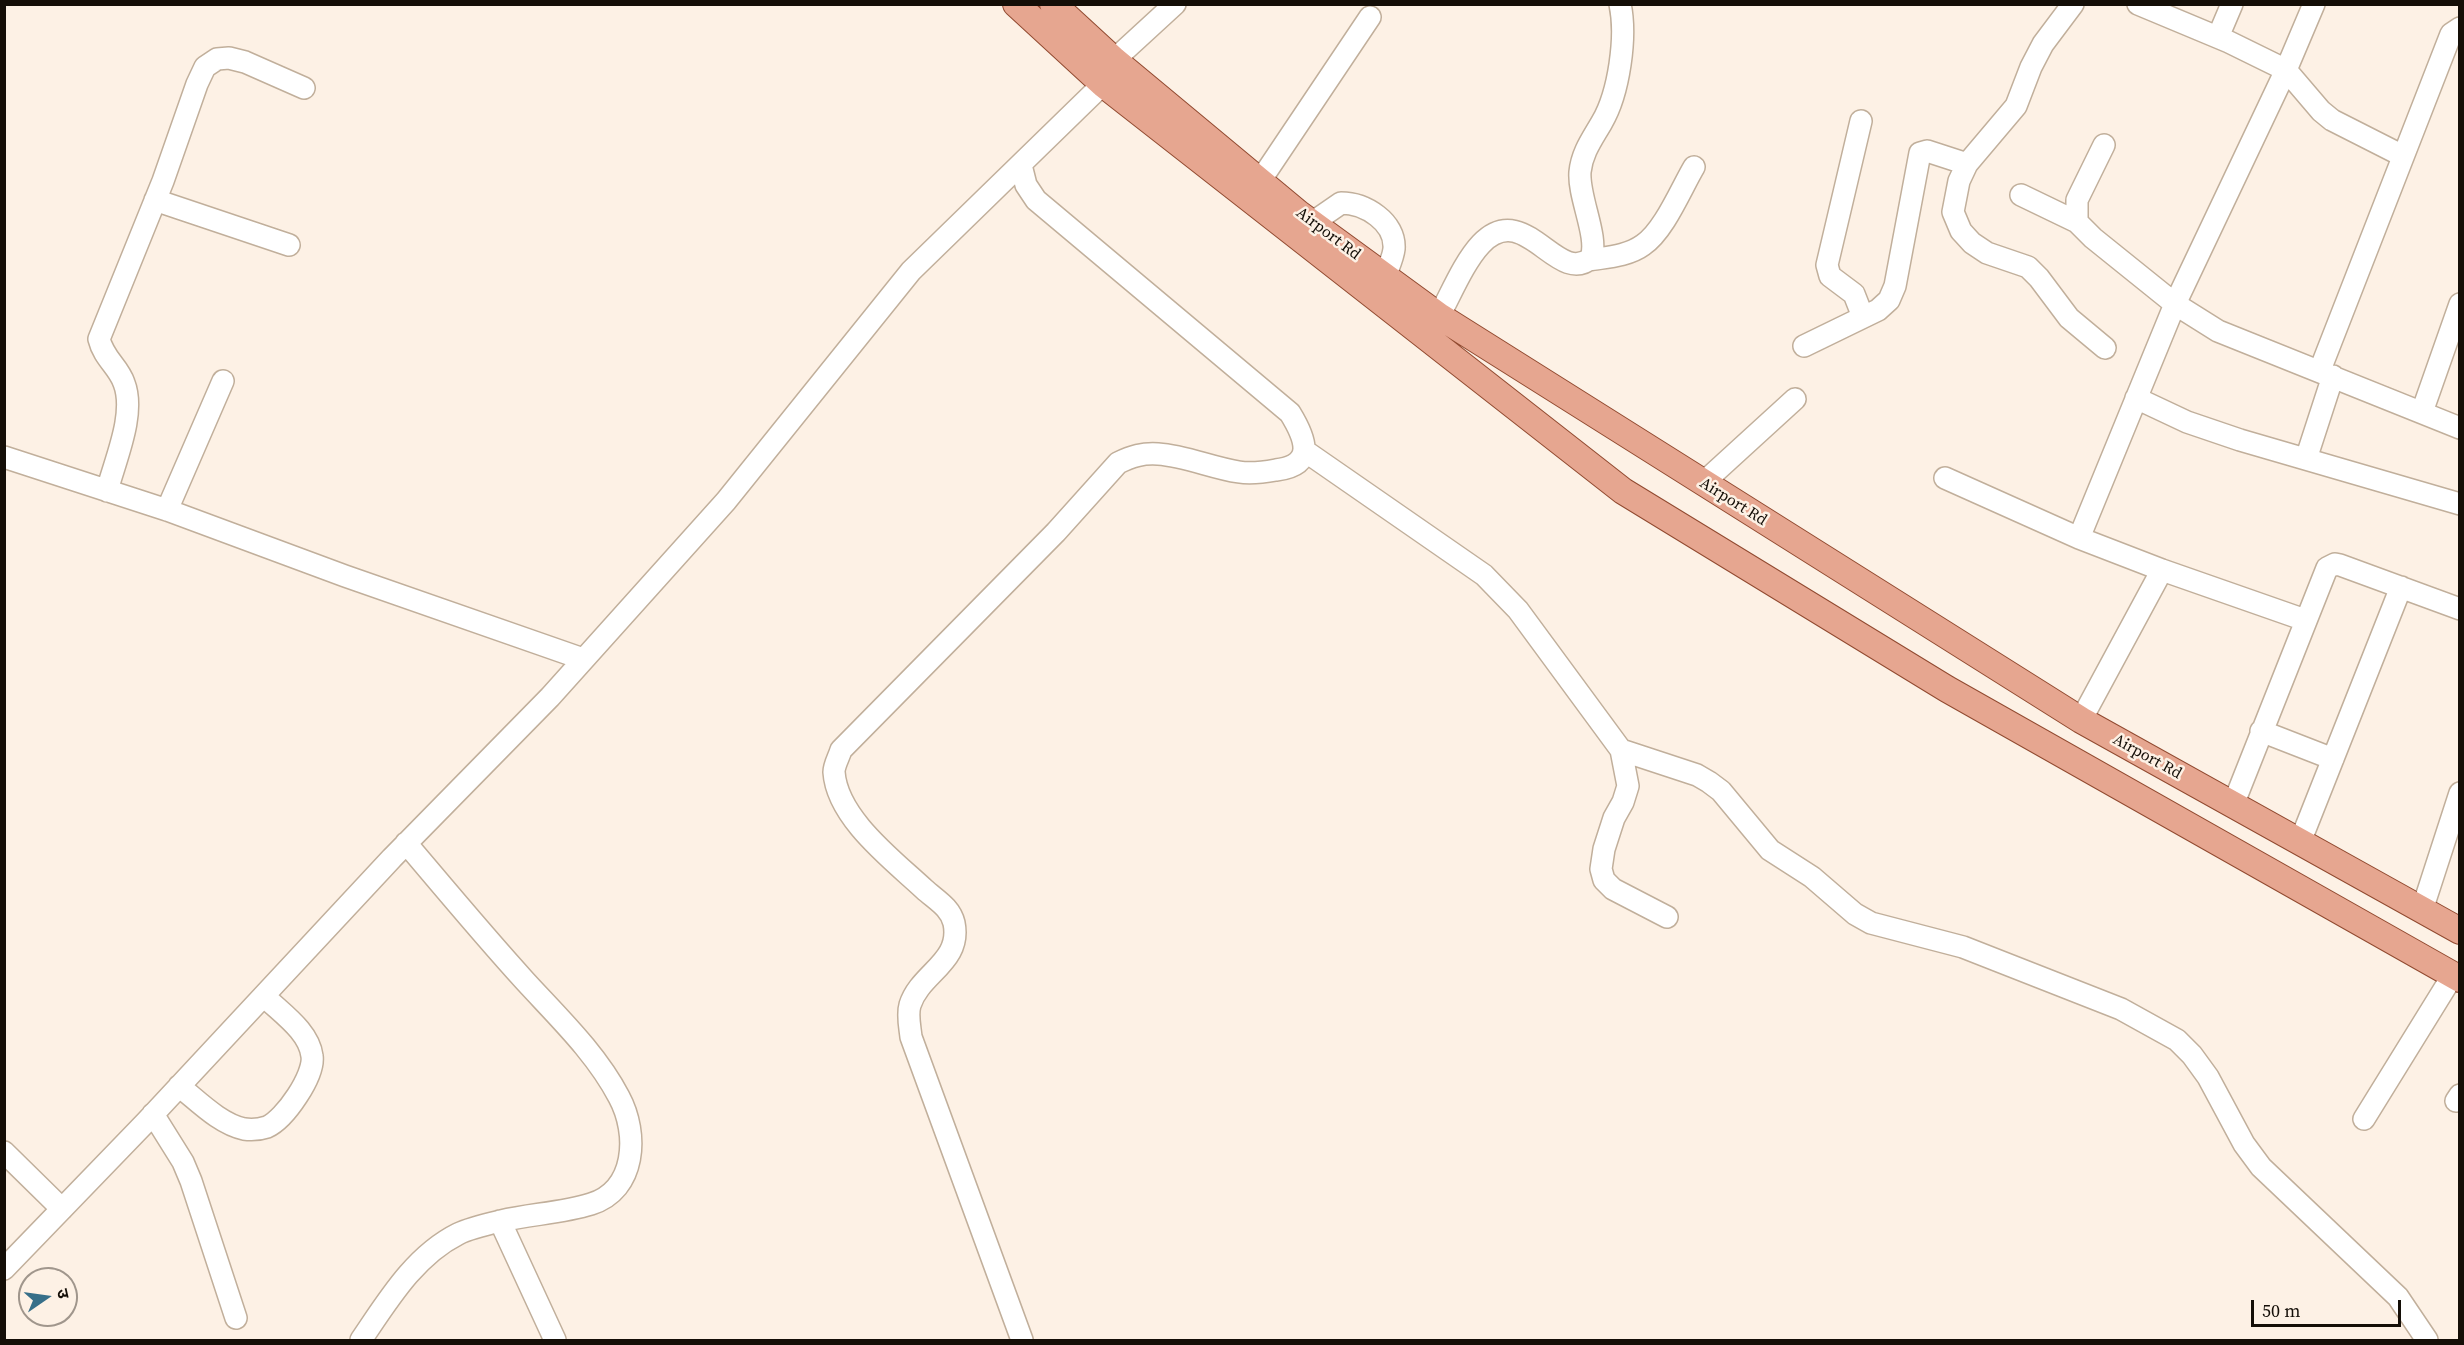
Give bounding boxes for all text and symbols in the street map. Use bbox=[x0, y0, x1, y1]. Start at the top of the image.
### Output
street label: Airport Rd bbox=[1292, 204, 1364, 264]
street label: Airport Rd bbox=[1696, 474, 1770, 530]
street label: Airport Rd bbox=[2109, 730, 2185, 784]
north arrow bbox=[18, 1267, 78, 1327]
text: उ bbox=[52, 1286, 75, 1300]
scale bar bbox=[2254, 1288, 2404, 1326]
text: 50 m bbox=[2262, 1298, 2300, 1323]

